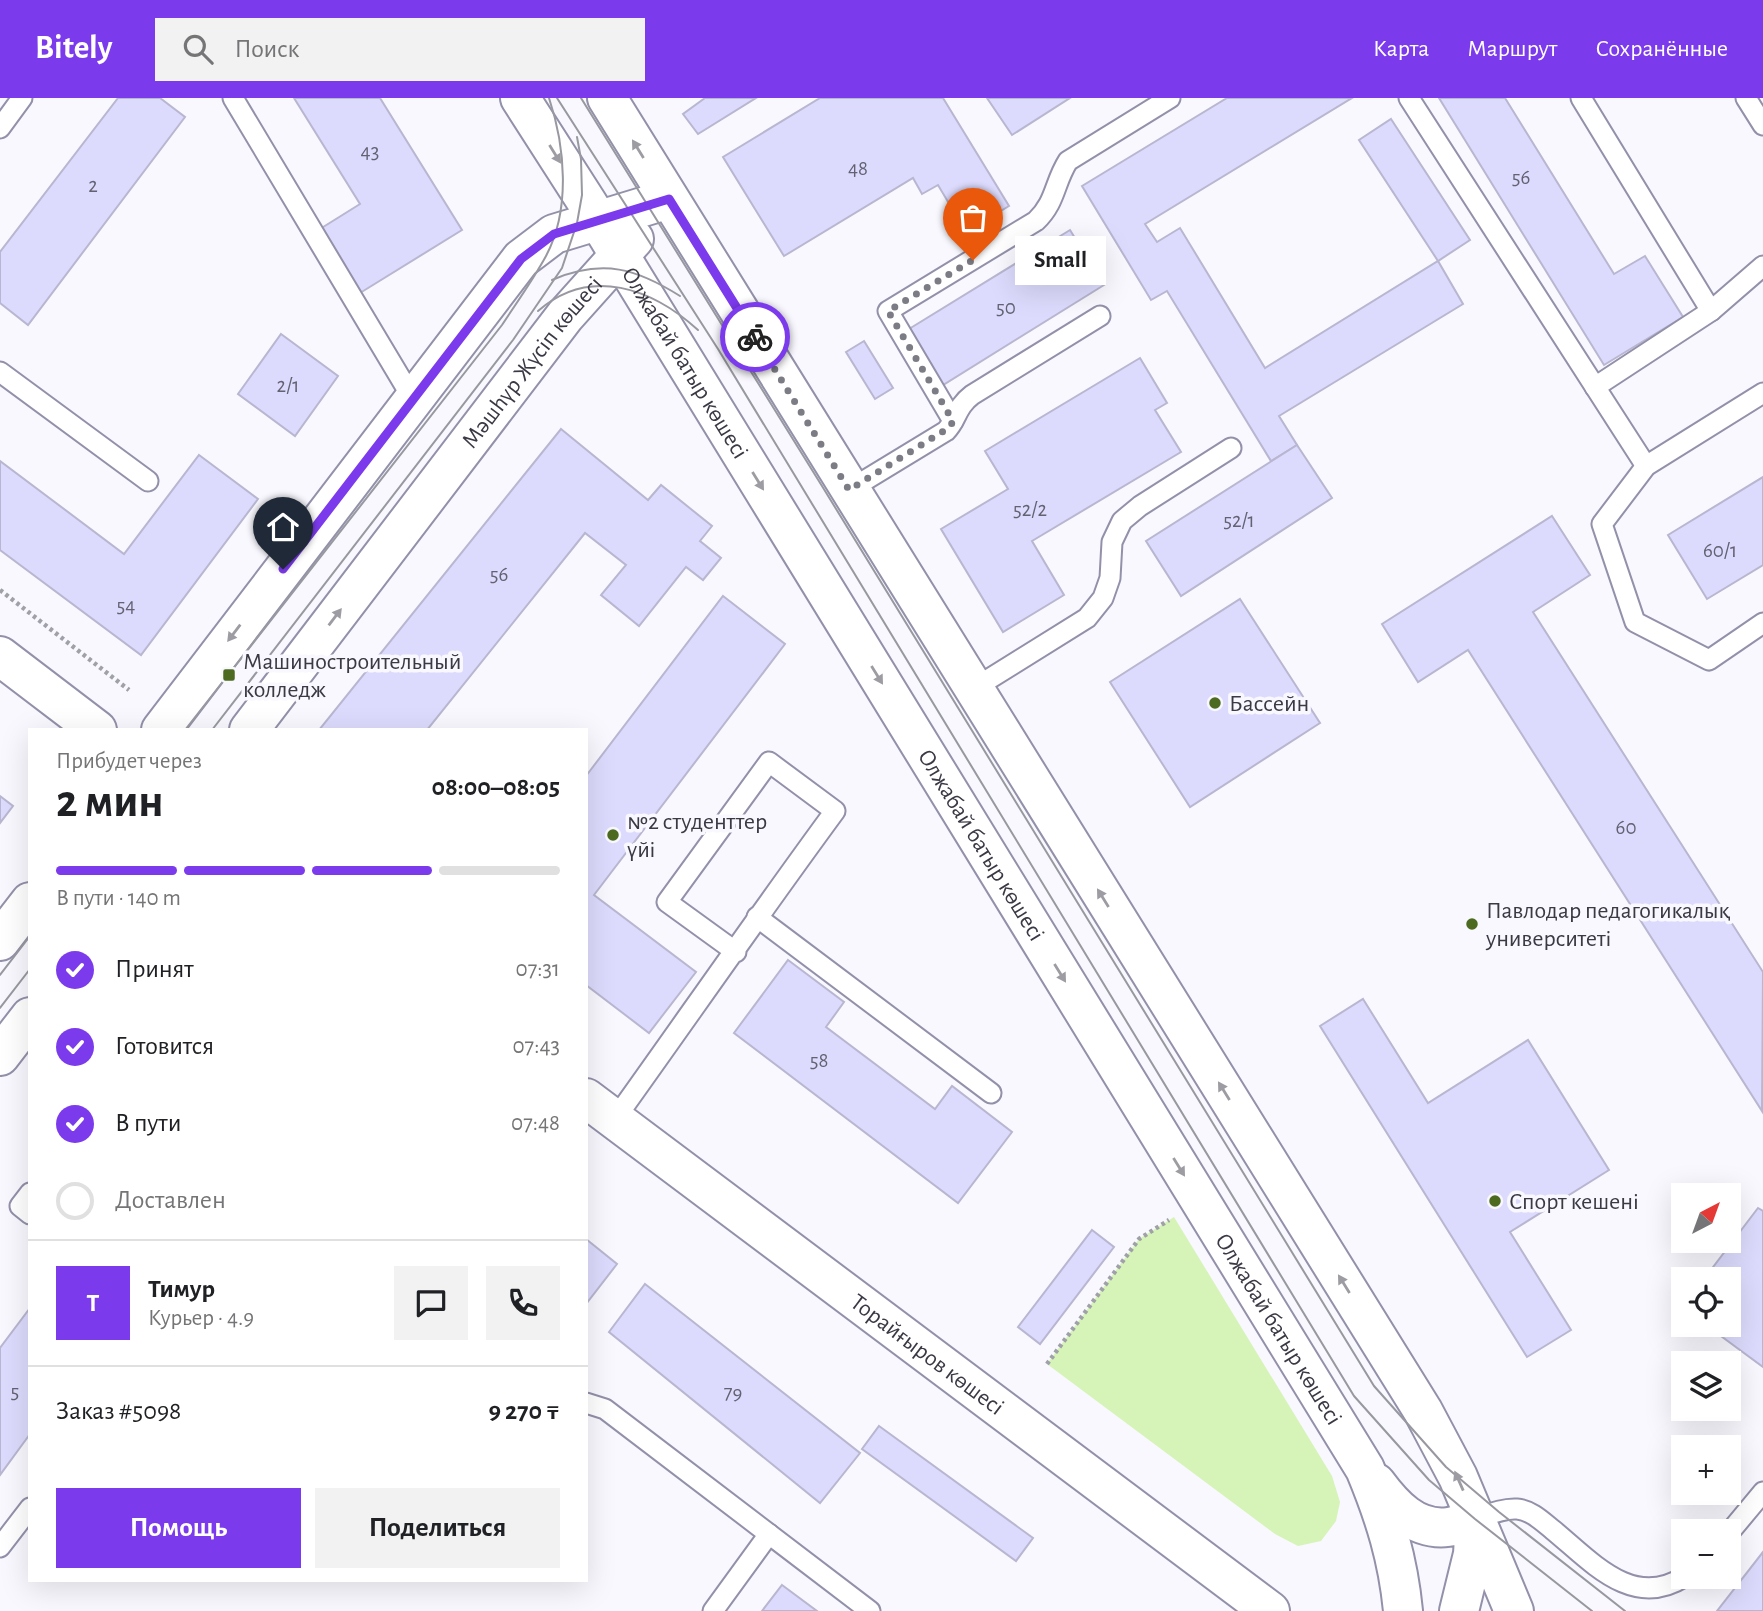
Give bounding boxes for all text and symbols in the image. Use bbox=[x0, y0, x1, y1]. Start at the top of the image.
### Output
search box bbox=[155, 18, 645, 81]
icon: search bbox=[179, 30, 217, 68]
text: Bitely bbox=[35, 32, 113, 65]
text: Поиск bbox=[235, 36, 300, 62]
text: Карта bbox=[1373, 37, 1429, 61]
text: Маршрут bbox=[1467, 37, 1557, 61]
text: Сохранённые bbox=[1595, 37, 1728, 61]
one-way arrow bbox=[631, 139, 644, 158]
house number: 43 bbox=[361, 141, 379, 162]
one-way arrow bbox=[549, 144, 562, 163]
house number: 48 bbox=[848, 158, 868, 179]
house number: 56 bbox=[1512, 167, 1530, 188]
house number: 2 bbox=[88, 175, 98, 196]
pin bbox=[943, 188, 1003, 260]
icon: bag bbox=[954, 199, 992, 237]
callout: Small bbox=[1015, 236, 1106, 284]
text: Small bbox=[1034, 249, 1087, 272]
street label: Олжабай батыр көшесі bbox=[617, 263, 752, 463]
street label: Мәшһүр Жүсіп көшесі bbox=[458, 272, 607, 453]
house number: 50 bbox=[996, 297, 1016, 318]
courier bbox=[720, 302, 790, 372]
icon: bike bbox=[736, 318, 774, 356]
house number: 2/1 bbox=[277, 375, 299, 396]
one-way arrow bbox=[751, 471, 764, 490]
pin bbox=[253, 497, 313, 569]
house number: 52/2 bbox=[1013, 499, 1047, 520]
icon: home bbox=[264, 508, 302, 546]
house number: 52/1 bbox=[1223, 510, 1255, 531]
house number: 60/1 bbox=[1703, 540, 1737, 561]
house number: 56 bbox=[490, 564, 508, 585]
house number: 54 bbox=[117, 595, 135, 616]
one-way arrow bbox=[327, 608, 341, 626]
one-way arrow bbox=[228, 624, 242, 642]
place label: Машиностроительный колледж bbox=[243, 650, 461, 702]
one-way arrow bbox=[870, 665, 883, 684]
marker: Машиностроительный колледж bbox=[221, 667, 237, 683]
place label: Бассейн bbox=[1229, 692, 1309, 716]
marker: Бассейн bbox=[1207, 695, 1223, 711]
street label: Олжабай батыр көшесі bbox=[913, 745, 1049, 945]
text: Прибудет через bbox=[56, 750, 202, 773]
text: 08:00–08:05 bbox=[432, 774, 560, 800]
text: 2 мин bbox=[56, 779, 164, 825]
place label: №2 студенттер үйі bbox=[627, 810, 767, 862]
house number: 60 bbox=[1616, 817, 1636, 838]
marker: №2 студенттер үйі bbox=[605, 827, 621, 843]
text: В пути · 140 m bbox=[56, 887, 181, 910]
one-way arrow bbox=[1097, 889, 1110, 908]
place label: Павлодар педагогикалық университеті bbox=[1485, 899, 1730, 951]
marker: Павлодар педагогикалық университеті bbox=[1464, 916, 1480, 932]
icon: check bbox=[56, 951, 94, 989]
text: Принят bbox=[115, 956, 194, 982]
text: 07:31 bbox=[516, 958, 560, 981]
one-way arrow bbox=[1053, 963, 1066, 982]
icon: check bbox=[56, 1028, 94, 1066]
text: Готовится bbox=[115, 1033, 214, 1059]
text: 07:43 bbox=[512, 1035, 560, 1058]
house number: 58 bbox=[810, 1050, 828, 1071]
one-way arrow bbox=[1217, 1082, 1230, 1101]
icon: check bbox=[56, 1105, 94, 1143]
text: В пути bbox=[115, 1110, 181, 1136]
text: 07:48 bbox=[511, 1112, 560, 1135]
one-way arrow bbox=[1172, 1157, 1185, 1176]
north arrow bbox=[1671, 1183, 1741, 1253]
map controls bbox=[1671, 1183, 1741, 1589]
text: Доставлен bbox=[115, 1187, 226, 1213]
place label: Спорт кешені bbox=[1509, 1190, 1639, 1214]
marker: Спорт кешені bbox=[1487, 1193, 1503, 1209]
street label: Олжабай батыр көшесі bbox=[1210, 1229, 1346, 1429]
button: chat bbox=[394, 1266, 468, 1340]
button: phone bbox=[486, 1266, 560, 1340]
button: locate bbox=[1671, 1267, 1741, 1337]
one-way arrow bbox=[1338, 1275, 1351, 1294]
text: Тимур bbox=[148, 1276, 215, 1302]
text: Т bbox=[87, 1290, 99, 1316]
street label: Торайғыров көшесі bbox=[846, 1290, 1008, 1420]
text: Курьер · 4.9 bbox=[148, 1307, 254, 1330]
button: layers bbox=[1671, 1351, 1741, 1421]
house number: 5 bbox=[11, 1381, 19, 1402]
house number: 79 bbox=[724, 1382, 742, 1403]
text: Заказ #5098 bbox=[56, 1398, 181, 1424]
text: 9 270 ₸ bbox=[488, 1398, 560, 1424]
button: + bbox=[1671, 1435, 1741, 1505]
one-way arrow bbox=[1453, 1470, 1464, 1491]
button: Помощь bbox=[56, 1488, 301, 1568]
button: Поделиться bbox=[315, 1488, 560, 1568]
button: − bbox=[1671, 1519, 1741, 1589]

